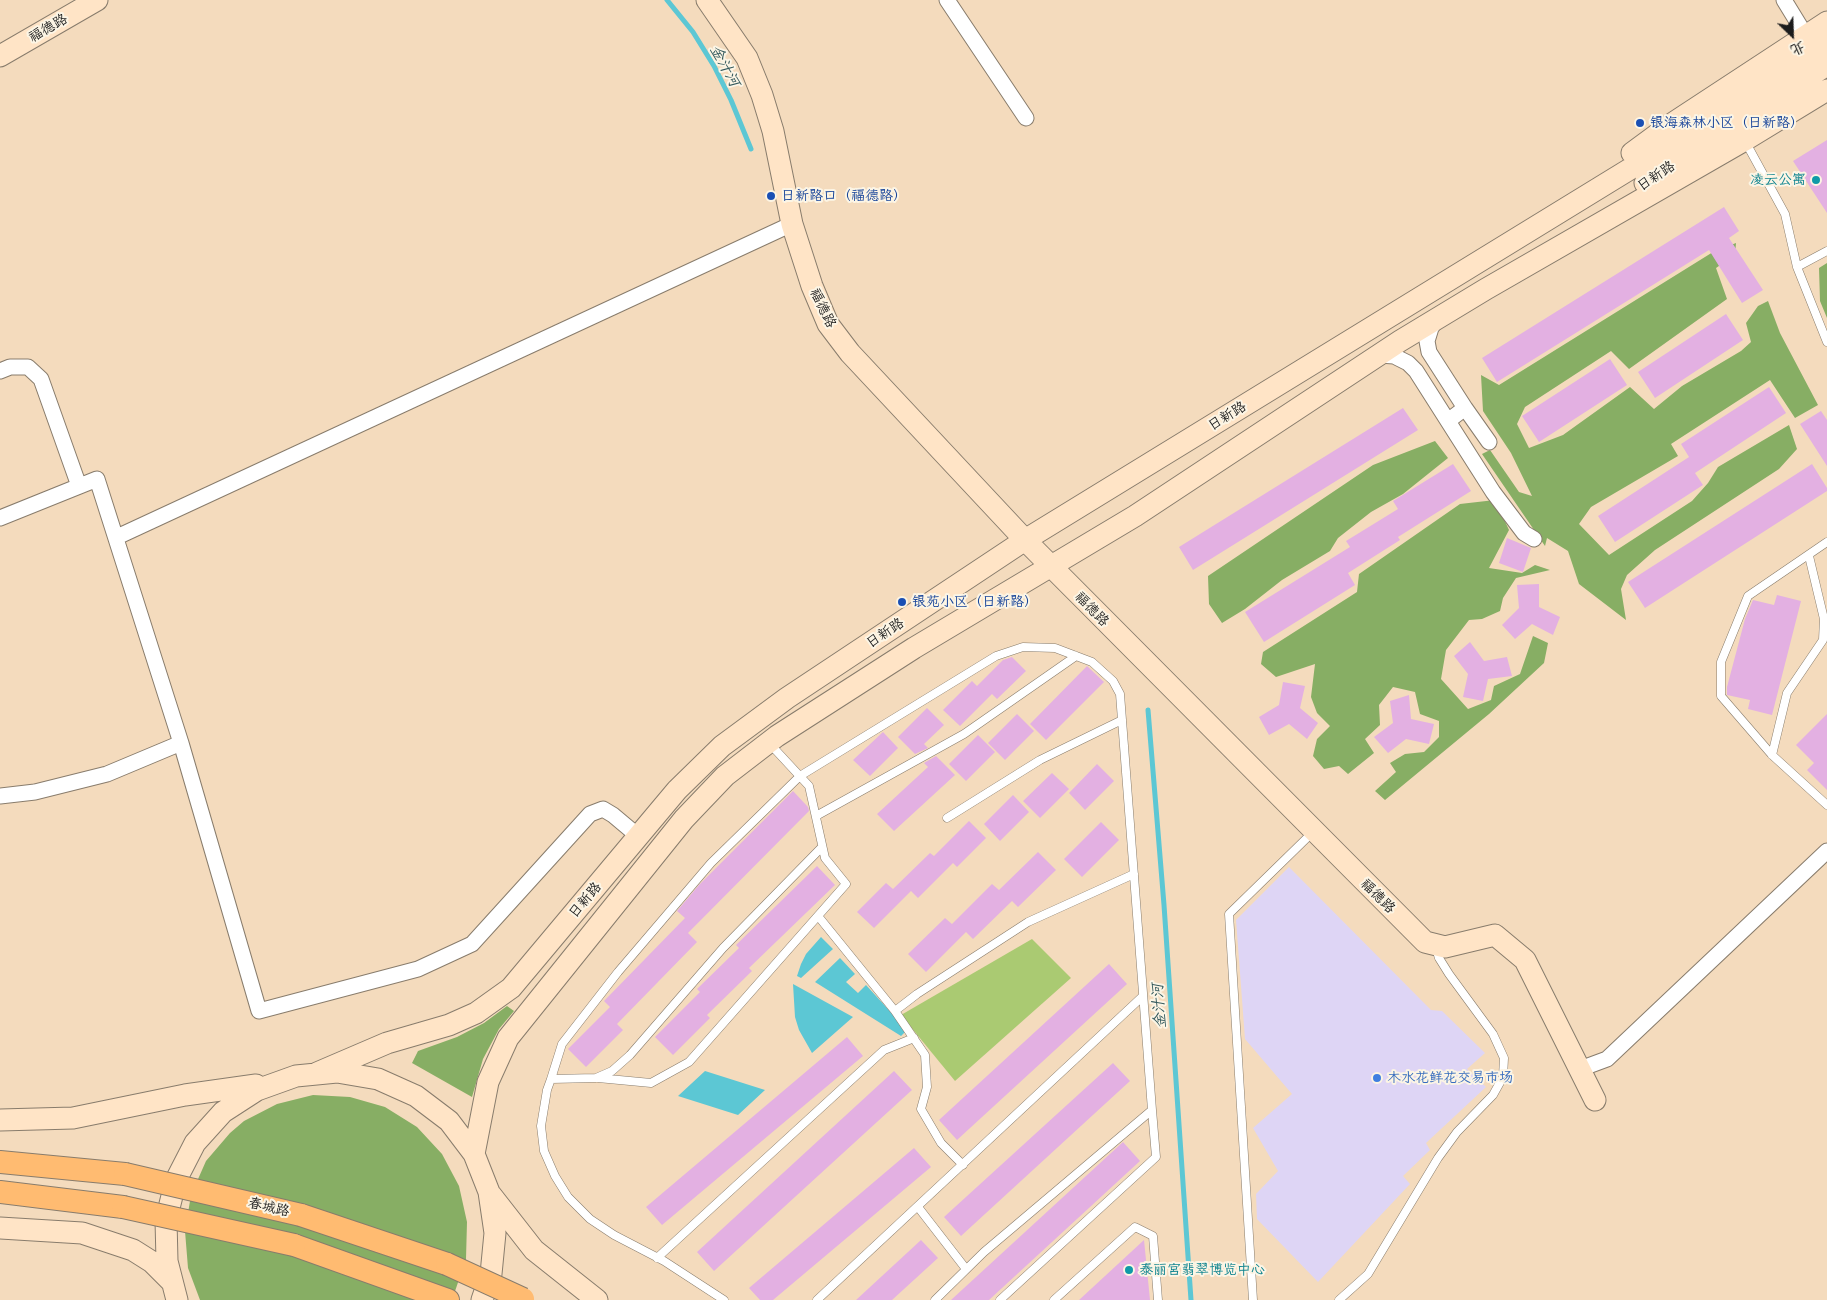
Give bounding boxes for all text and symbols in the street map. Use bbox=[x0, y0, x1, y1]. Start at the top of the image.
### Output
street label: 福德路 bbox=[26, 10, 70, 46]
north arrow bbox=[1767, 10, 1817, 60]
text: 北 bbox=[1788, 38, 1809, 61]
water label: 金汁河 bbox=[706, 42, 744, 90]
place label: 银海森林小区（日新路） bbox=[1650, 115, 1804, 131]
marker: 银海森林小区（日新路） bbox=[1634, 117, 1646, 129]
street label: 日新路 bbox=[1634, 157, 1678, 195]
place label: 凌云公寓 bbox=[1750, 172, 1806, 188]
marker: 凌云公寓 bbox=[1810, 174, 1822, 186]
place label: 日新路口（福德路） bbox=[781, 188, 907, 204]
marker: 日新路口（福德路） bbox=[765, 190, 777, 202]
street label: 福德路 bbox=[806, 285, 840, 331]
street label: 日新路 bbox=[1205, 398, 1249, 434]
street label: 福德路 bbox=[1071, 588, 1113, 630]
place label: 银苑小区（日新路） bbox=[912, 594, 1038, 610]
marker: 银苑小区（日新路） bbox=[896, 596, 908, 608]
street label: 日新路 bbox=[863, 614, 907, 652]
street label: 福德路 bbox=[1357, 875, 1399, 917]
street label: 日新路 bbox=[565, 879, 605, 921]
water label: 金汁河 bbox=[1148, 983, 1170, 1029]
place label: 木水花鲜花交易市场 bbox=[1387, 1070, 1513, 1086]
marker: 木水花鲜花交易市场 bbox=[1371, 1072, 1383, 1084]
street label: 春城路 bbox=[247, 1194, 291, 1220]
place label: 泰丽宫翡翠博览中心 bbox=[1139, 1262, 1265, 1278]
marker: 泰丽宫翡翠博览中心 bbox=[1123, 1264, 1135, 1276]

